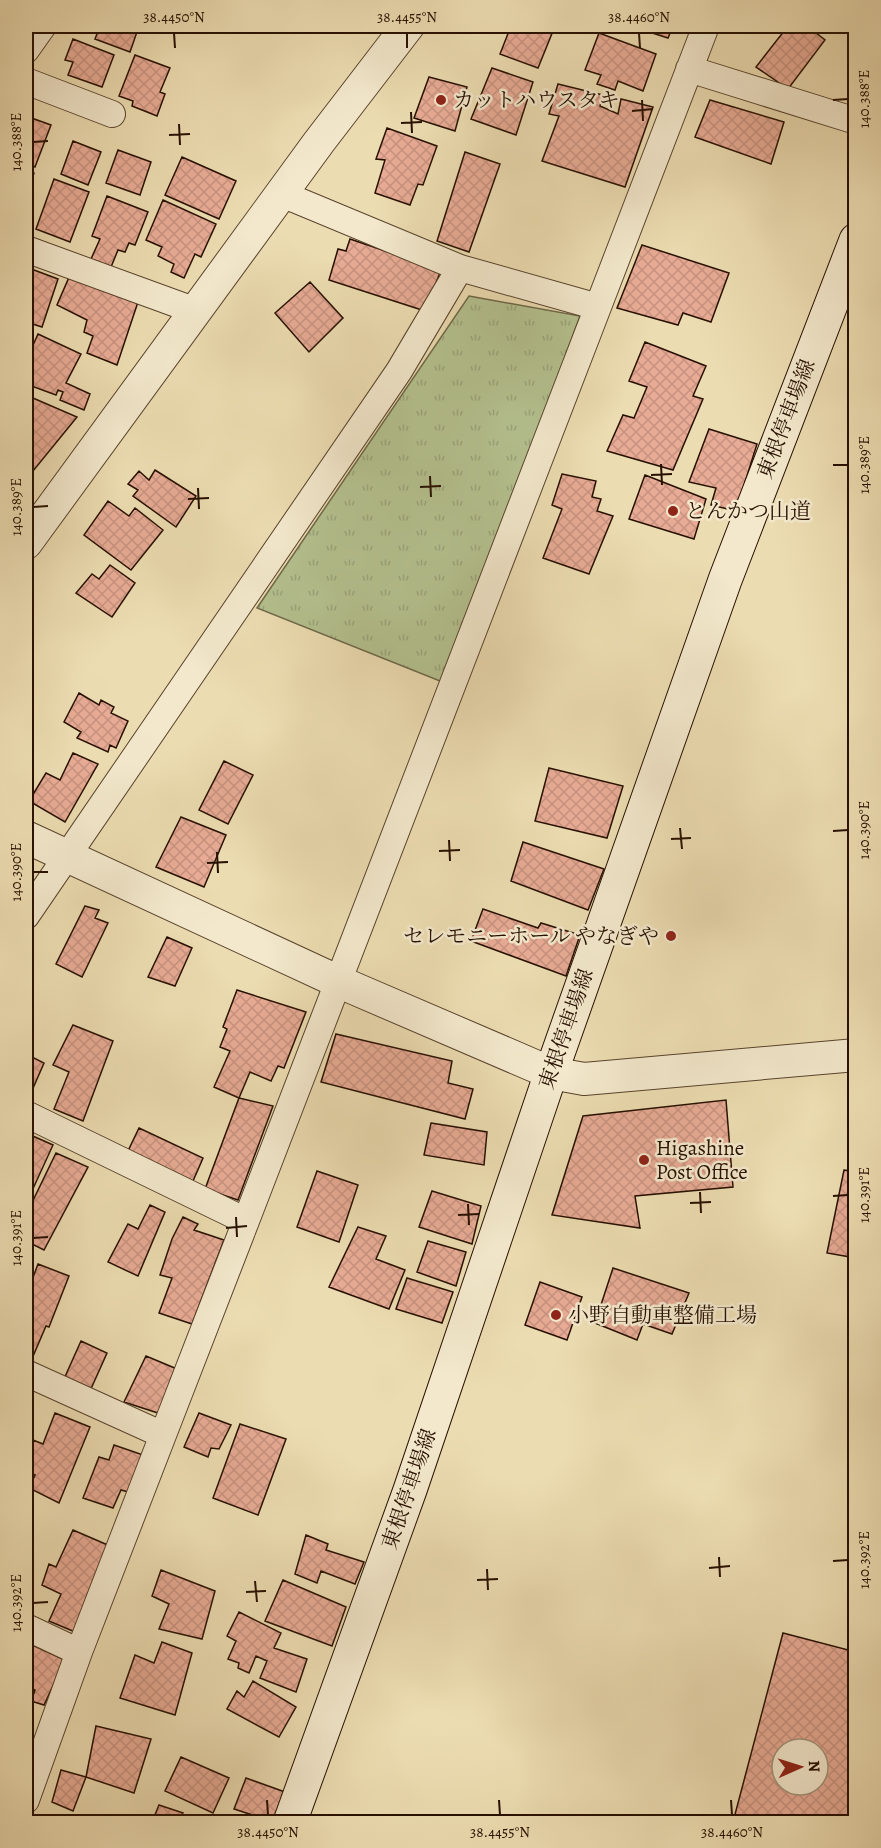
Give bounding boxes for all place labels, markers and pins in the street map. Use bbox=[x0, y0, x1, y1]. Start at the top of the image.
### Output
place label: カットハウスタキ bbox=[453, 86, 620, 114]
marker: カットハウスタキ bbox=[434, 93, 448, 107]
place label: とんかつ山道 bbox=[685, 497, 811, 525]
marker: とんかつ山道 bbox=[666, 504, 680, 518]
place label: セレモニーホール やなぎや bbox=[403, 922, 659, 950]
marker: セレモニーホール やなぎや bbox=[664, 929, 678, 943]
place label: Higashine Post Office bbox=[656, 1134, 748, 1186]
marker: Higashine Post Office bbox=[637, 1153, 651, 1167]
place label: 小野自動車整備工場 bbox=[568, 1301, 757, 1329]
marker: 小野自動車整備工場 bbox=[549, 1308, 563, 1322]

